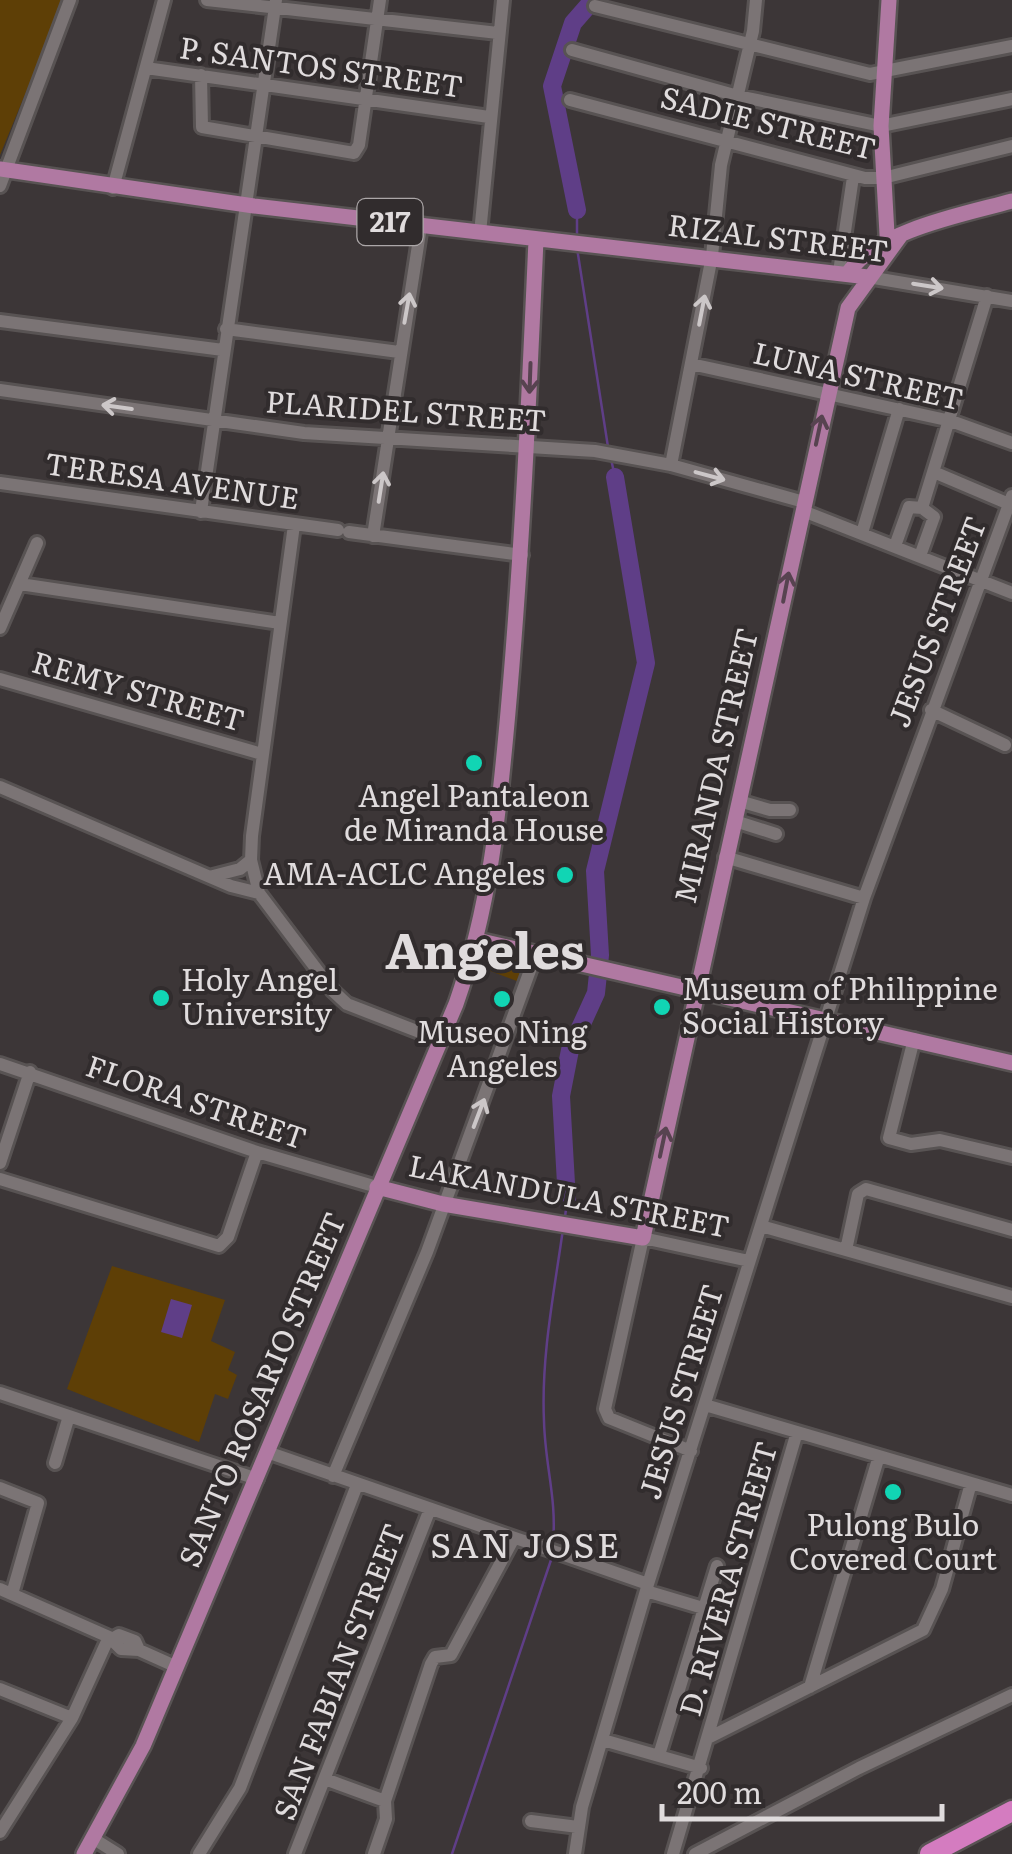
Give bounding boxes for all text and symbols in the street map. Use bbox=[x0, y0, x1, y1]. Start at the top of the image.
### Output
street label: P. SANTOS STREET bbox=[177, 23, 466, 107]
street label: SADIE STREET bbox=[656, 73, 881, 169]
road number: 217 bbox=[358, 199, 422, 245]
street label: RIZAL STREET bbox=[666, 201, 891, 271]
one-way arrow bbox=[911, 278, 943, 296]
one-way arrow bbox=[398, 292, 417, 324]
one-way arrow bbox=[693, 295, 712, 327]
street label: LUNA STREET bbox=[749, 329, 968, 420]
one-way arrow bbox=[520, 362, 539, 394]
street label: PLARIDEL STREET bbox=[264, 377, 548, 441]
one-way arrow bbox=[101, 398, 134, 416]
one-way arrow bbox=[811, 415, 830, 447]
street label: TERESA AVENUE bbox=[43, 439, 302, 519]
one-way arrow bbox=[694, 467, 725, 486]
one-way arrow bbox=[372, 471, 391, 504]
street label: JESUS STREET bbox=[875, 509, 996, 733]
one-way arrow bbox=[778, 572, 797, 604]
street label: MIRANDA STREET bbox=[661, 623, 767, 907]
street label: REMY STREET bbox=[28, 638, 250, 740]
marker: Angel Pantaleon de Miranda House bbox=[463, 752, 485, 774]
place label: Angel Pantaleon de Miranda House bbox=[344, 772, 604, 850]
place label: AMA-ACLC Angeles bbox=[263, 850, 545, 894]
marker: AMA-ACLC Angeles bbox=[554, 864, 576, 886]
district label: Angeles bbox=[385, 910, 585, 984]
place label: Holy Angel University bbox=[181, 956, 338, 1034]
place label: Museum of Philippine Social History bbox=[682, 965, 998, 1043]
marker: Holy Angel University bbox=[150, 987, 172, 1009]
marker: Museo Ning Angeles bbox=[491, 988, 513, 1010]
marker: Museum of Philippine Social History bbox=[651, 996, 673, 1018]
place label: Museo Ning Angeles bbox=[416, 1008, 588, 1086]
street label: FLORA STREET bbox=[81, 1042, 313, 1158]
one-way arrow bbox=[471, 1099, 489, 1129]
one-way arrow bbox=[654, 1127, 673, 1159]
street label: LAKANDULA STREET bbox=[405, 1141, 734, 1247]
street label: SANTO ROSARIO STREET bbox=[165, 1205, 355, 1573]
street label: JESUS STREET bbox=[626, 1278, 733, 1504]
street label: D. RIVERA STREET bbox=[666, 1436, 786, 1721]
marker: Pulong Bulo Covered Court bbox=[882, 1481, 904, 1503]
place label: Pulong Bulo Covered Court bbox=[789, 1501, 997, 1579]
street label: SAN FABIAN STREET bbox=[260, 1516, 414, 1825]
district label: SAN JOSE bbox=[430, 1517, 622, 1569]
scale bar bbox=[662, 1759, 942, 1821]
text: 200 m bbox=[677, 1769, 762, 1813]

